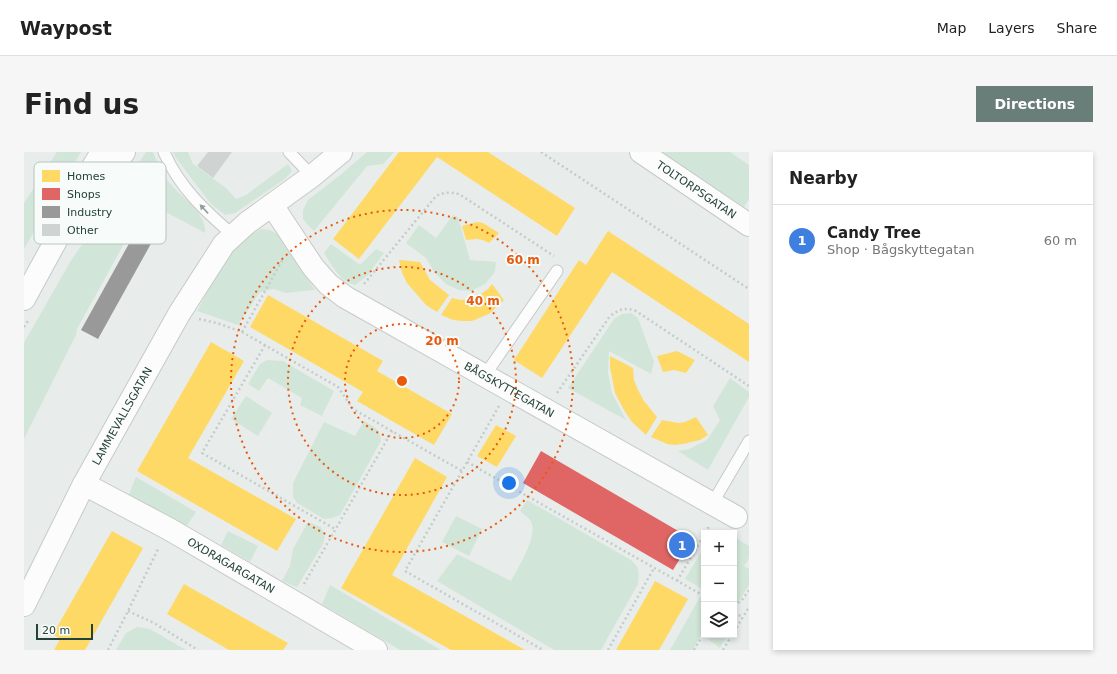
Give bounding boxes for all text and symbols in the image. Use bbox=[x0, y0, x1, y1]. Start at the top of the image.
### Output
text: Waypost bbox=[20, 17, 112, 39]
text: Map bbox=[937, 20, 966, 36]
text: Layers bbox=[988, 20, 1035, 36]
text: Share bbox=[1057, 20, 1097, 36]
button: Directions bbox=[976, 86, 1093, 122]
text: Find us bbox=[24, 88, 139, 121]
street label: TOLTORPSGATAN bbox=[653, 158, 739, 222]
legend bbox=[34, 162, 166, 244]
text: Nearby bbox=[789, 168, 858, 188]
text: Homes bbox=[67, 170, 105, 183]
text: Shops bbox=[67, 188, 101, 201]
one-way arrow bbox=[199, 204, 209, 214]
text: Industry bbox=[67, 206, 113, 219]
text: Other bbox=[67, 224, 99, 237]
text: Candy Tree bbox=[827, 224, 921, 242]
text: 1 bbox=[797, 233, 807, 248]
text: 60 m bbox=[1044, 233, 1077, 248]
text: Shop · Bågskyttegatan bbox=[827, 242, 974, 257]
text: 60 m bbox=[506, 253, 540, 267]
text: 40 m bbox=[466, 294, 500, 308]
text: 20 m bbox=[425, 334, 459, 348]
street label: BÅGSKYTTEGATAN bbox=[462, 359, 556, 420]
street label: LAMMEVALLSGATAN bbox=[90, 365, 155, 468]
centre of rings bbox=[395, 374, 409, 388]
your location bbox=[499, 473, 519, 493]
pin: 1 bbox=[669, 530, 695, 560]
map controls bbox=[701, 530, 737, 638]
button: + bbox=[701, 530, 737, 566]
street label: OXDRAGARGATAN bbox=[185, 535, 277, 596]
button: − bbox=[701, 566, 737, 602]
button: layers bbox=[701, 602, 737, 638]
scale bar bbox=[36, 622, 93, 641]
text: 20 m bbox=[42, 624, 70, 637]

